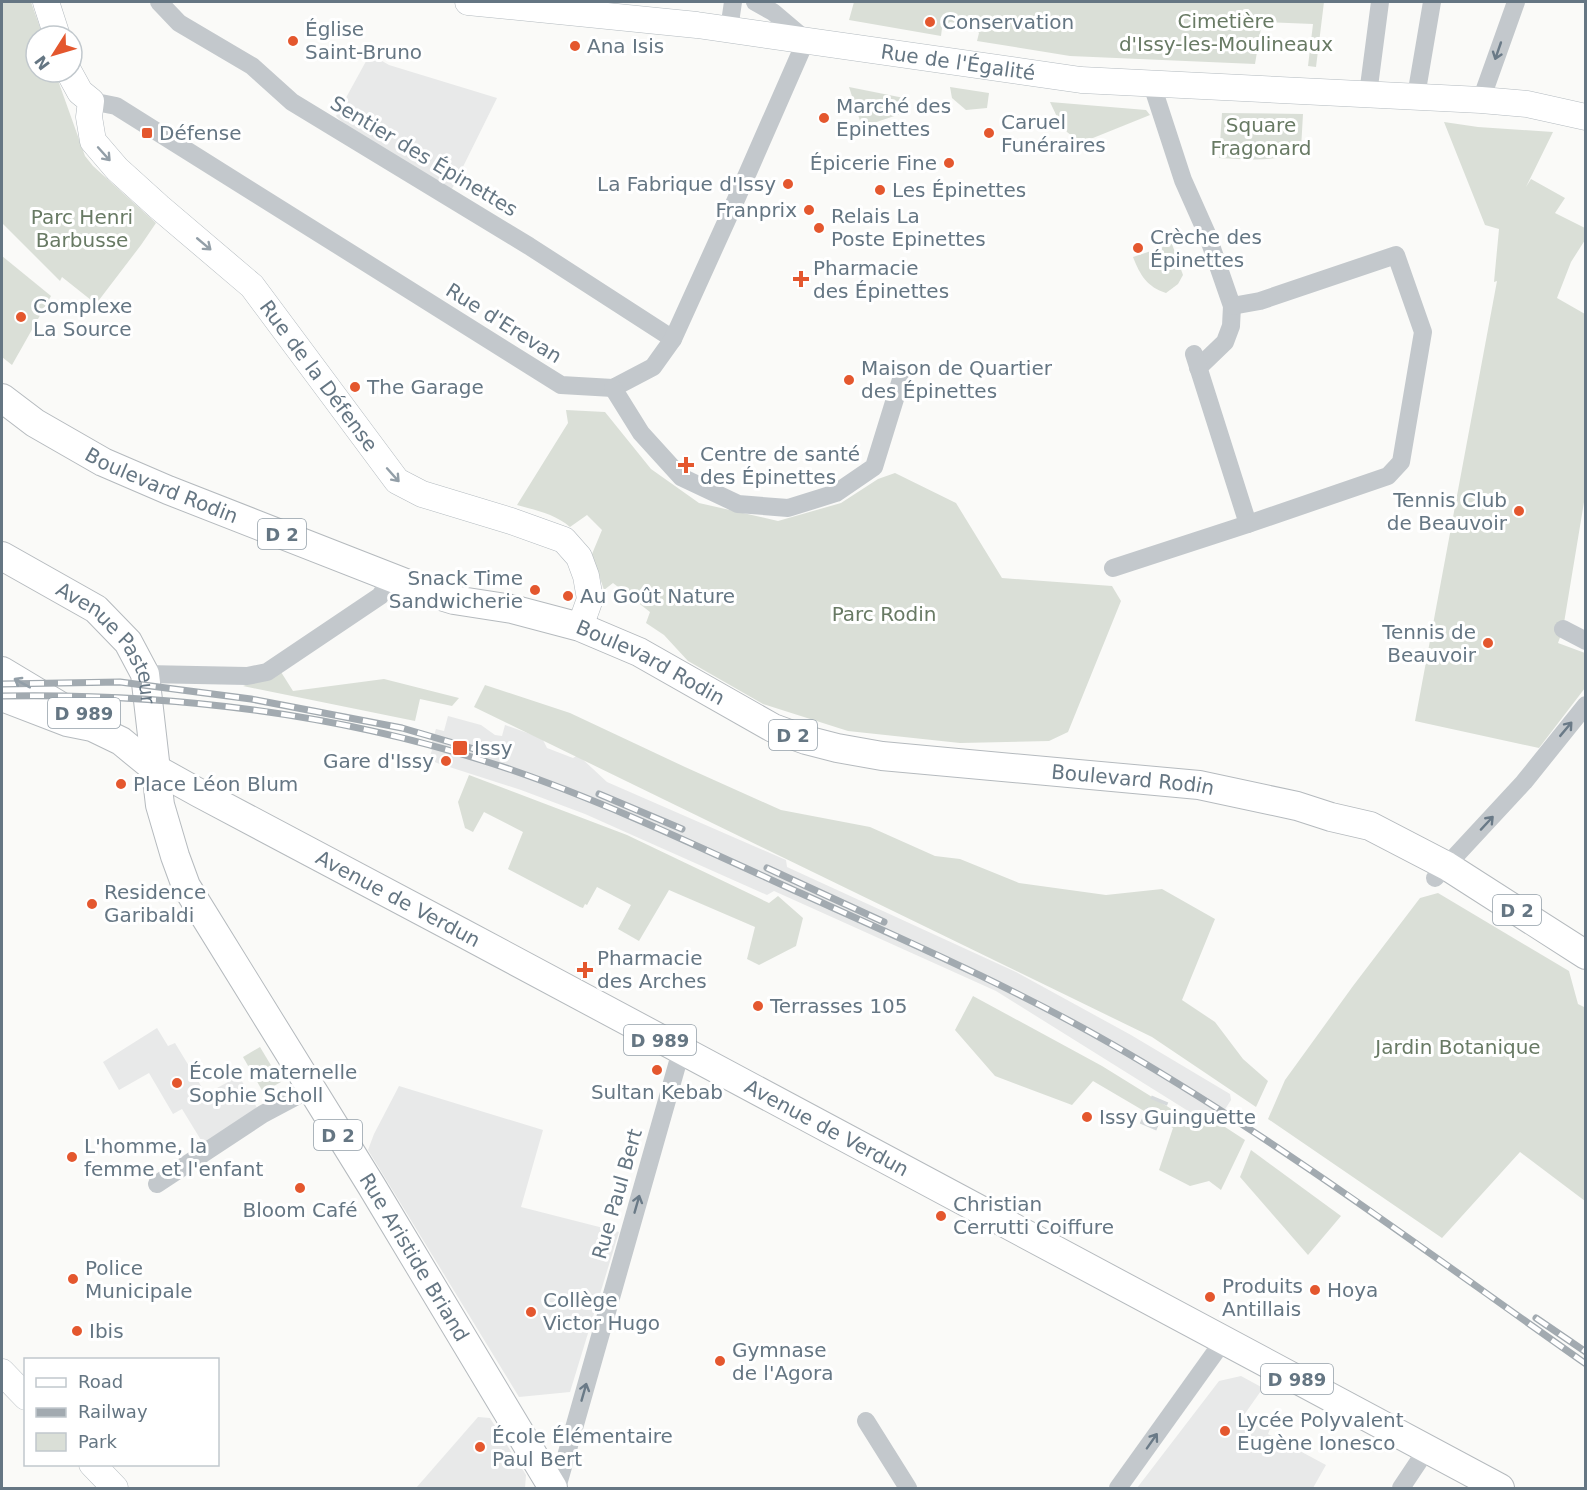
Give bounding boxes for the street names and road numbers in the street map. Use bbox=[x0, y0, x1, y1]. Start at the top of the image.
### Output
street label: Rue de l'Égalité bbox=[879, 39, 1037, 85]
street label: Sentier des Épinettes bbox=[326, 91, 522, 221]
street label: Rue d'Erevan bbox=[442, 278, 566, 368]
street label: Rue de la Défense bbox=[255, 295, 383, 456]
street label: Boulevard Rodin bbox=[81, 442, 242, 528]
road number: D 2 bbox=[258, 519, 306, 549]
street label: Avenue Pasteur bbox=[52, 577, 160, 706]
street label: Boulevard Rodin bbox=[573, 615, 729, 710]
road number: D 989 bbox=[48, 698, 120, 728]
road number: D 2 bbox=[769, 720, 817, 750]
street label: Boulevard Rodin bbox=[1050, 760, 1217, 800]
street label: Avenue de Verdun bbox=[312, 845, 484, 952]
road number: D 2 bbox=[1493, 895, 1541, 925]
road number: D 989 bbox=[624, 1025, 696, 1055]
street label: Avenue de Verdun bbox=[741, 1074, 913, 1181]
road number: D 2 bbox=[314, 1120, 362, 1150]
street label: Rue Paul Bert bbox=[587, 1126, 647, 1262]
street label: Rue Aristide Briand bbox=[355, 1169, 474, 1346]
road number: D 989 bbox=[1261, 1364, 1333, 1394]

